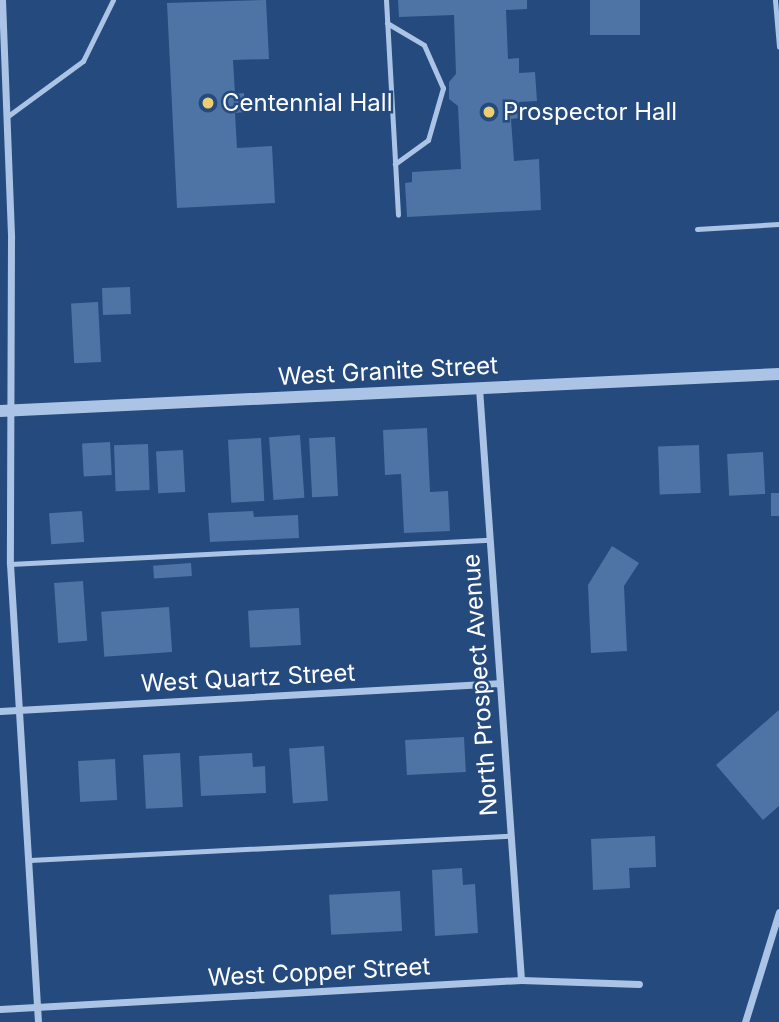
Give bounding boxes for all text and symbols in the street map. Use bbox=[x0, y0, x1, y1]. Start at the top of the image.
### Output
place label: Centennial Hall bbox=[222, 89, 392, 117]
marker: Centennial Hall bbox=[200, 95, 216, 111]
place label: Prospector Hall bbox=[503, 98, 677, 126]
marker: Prospector Hall bbox=[481, 104, 497, 120]
street label: West Granite Street bbox=[277, 351, 499, 391]
street label: North Prospect Avenue bbox=[456, 553, 504, 817]
street label: West Quartz Street bbox=[140, 658, 356, 698]
street label: West Copper Street bbox=[207, 952, 431, 992]

